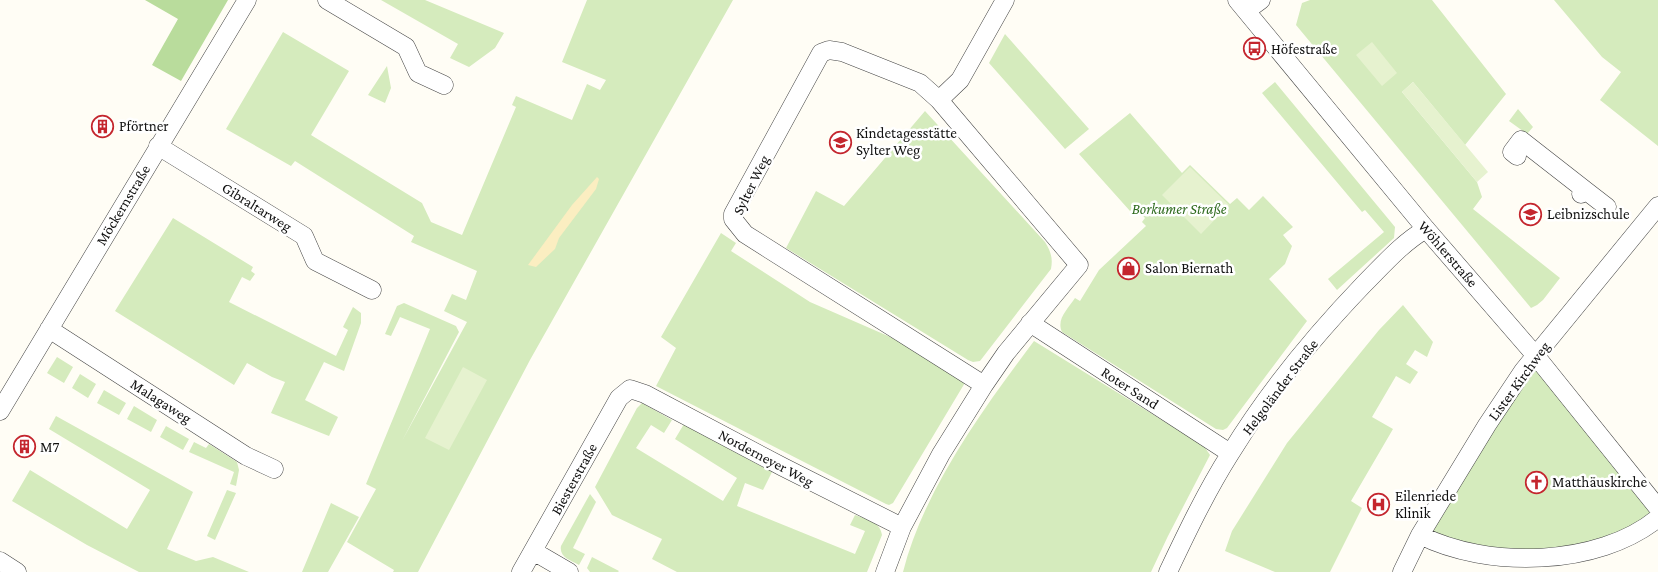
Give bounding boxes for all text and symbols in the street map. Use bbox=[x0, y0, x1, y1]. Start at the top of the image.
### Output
bus stop icon: Höfestraße bbox=[1243, 37, 1267, 61]
place label: Höfestraße bbox=[1271, 41, 1337, 57]
building icon: Pförtner bbox=[91, 114, 115, 138]
place label: Pförtner bbox=[119, 118, 169, 134]
place label: Kindetagesstätte Sylter Weg bbox=[856, 125, 957, 159]
school or university icon: Kindetagesstätte Sylter Weg bbox=[828, 130, 852, 154]
street label: Sylter Weg bbox=[730, 153, 773, 218]
street label: Möckernstraße bbox=[93, 162, 153, 248]
street label: Gibraltarweg bbox=[219, 179, 295, 236]
park label: Borkumer Straße bbox=[1132, 201, 1227, 218]
school or university icon: Leibnizschule bbox=[1519, 202, 1543, 226]
place label: Leibnizschule bbox=[1547, 206, 1630, 222]
street label: Wöhlerstraße bbox=[1415, 218, 1481, 291]
shop icon: Salon Biernath bbox=[1117, 256, 1141, 280]
place label: Salon Biernath bbox=[1145, 260, 1233, 276]
street label: Helgoländer Straße bbox=[1239, 336, 1322, 439]
street label: Lister Kirchweg bbox=[1485, 339, 1554, 424]
street label: Roter Sand bbox=[1098, 364, 1162, 412]
street label: Malagaweg bbox=[127, 375, 194, 427]
street label: Norderneyer Weg bbox=[715, 426, 816, 491]
building icon: M7 bbox=[12, 435, 36, 459]
place label: M7 bbox=[40, 439, 59, 455]
street label: Biesterstraße bbox=[548, 440, 600, 517]
church icon: Matthäuskirche bbox=[1524, 470, 1548, 494]
place label: Matthäuskirche bbox=[1552, 474, 1647, 490]
place label: Eilenriede Klinik bbox=[1395, 488, 1456, 521]
hospital icon: Eilenriede Klinik bbox=[1367, 493, 1391, 517]

